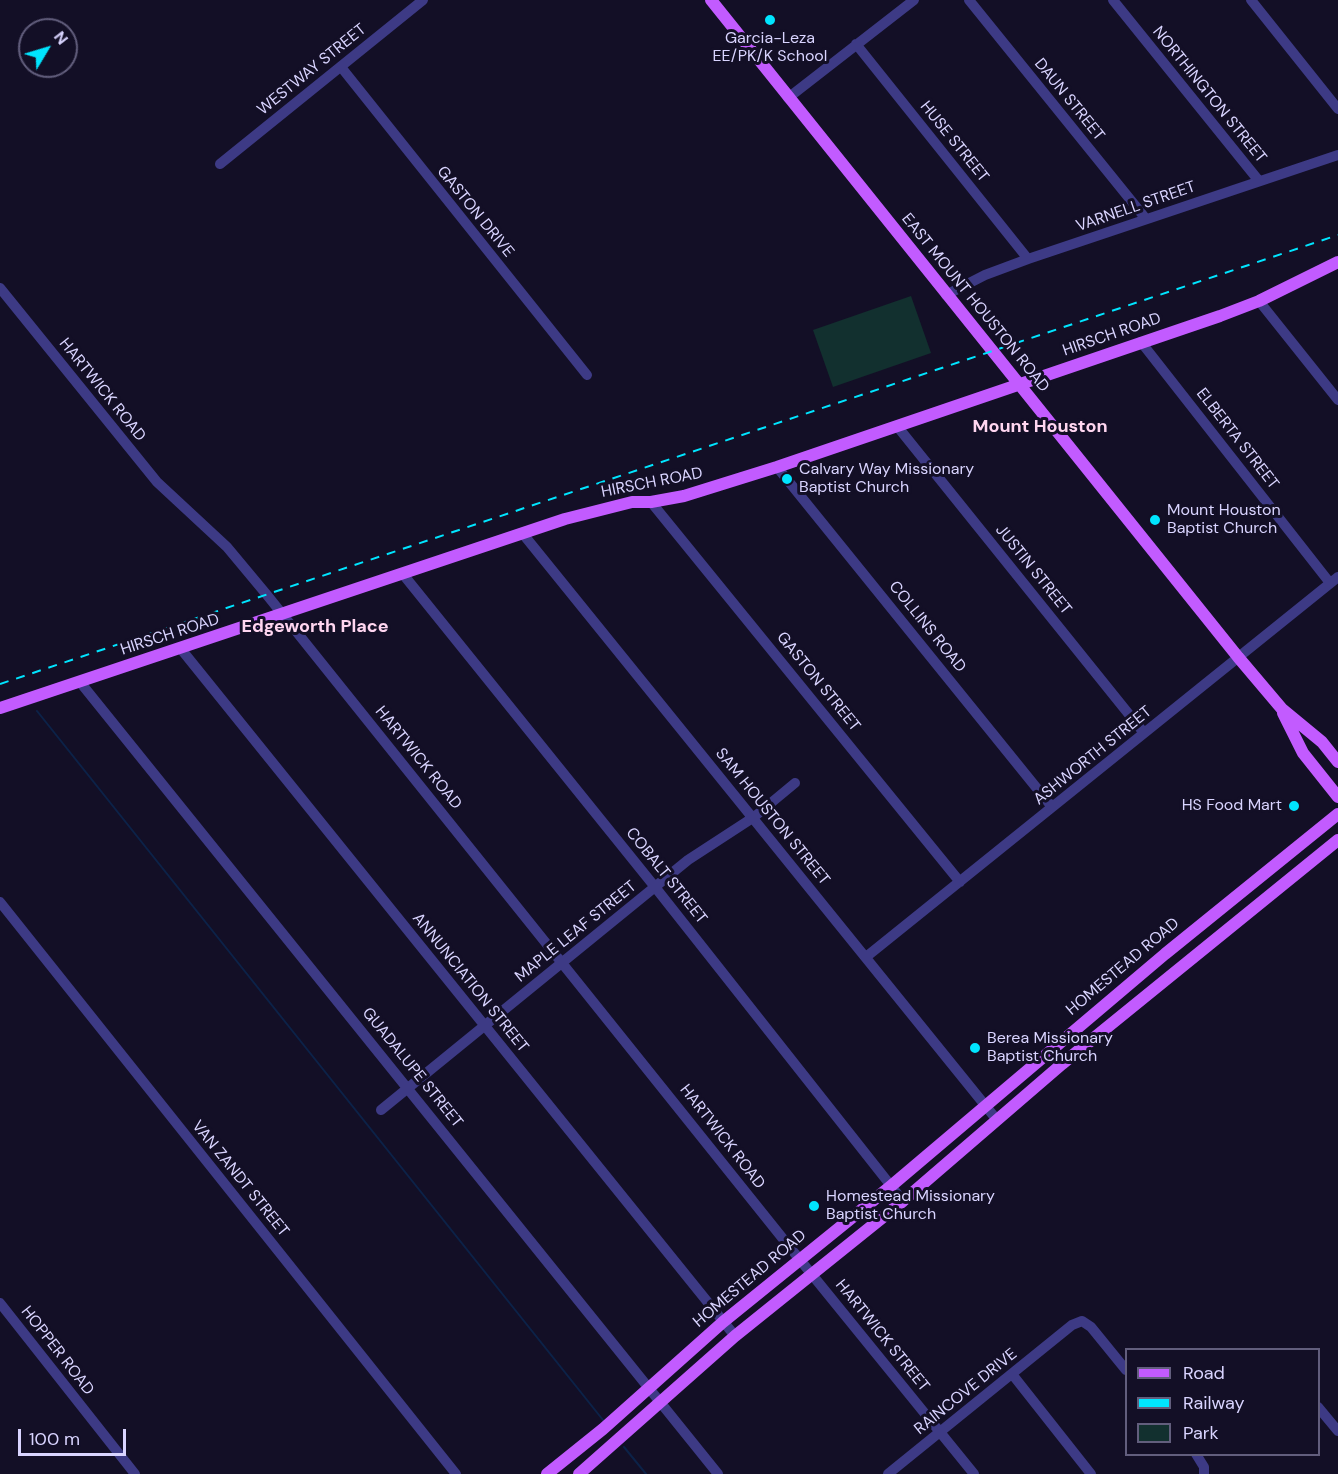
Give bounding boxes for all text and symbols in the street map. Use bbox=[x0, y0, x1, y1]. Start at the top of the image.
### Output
marker: Garcia-Leza EE/PK/K School bbox=[763, 13, 777, 27]
north arrow bbox=[18, 18, 78, 78]
street label: WESTWAY STREET bbox=[254, 20, 370, 120]
street label: NORTHINGTON STREET bbox=[1148, 23, 1270, 167]
text: N bbox=[49, 27, 73, 49]
place label: Garcia-Leza EE/PK/K School bbox=[713, 29, 827, 67]
street label: DAUN STREET bbox=[1030, 55, 1108, 145]
street label: HUSE STREET bbox=[916, 98, 992, 186]
street label: GASTON DRIVE bbox=[432, 162, 518, 262]
street label: VARNELL STREET bbox=[1074, 178, 1198, 236]
street label: EAST MOUNT HOUSTON ROAD bbox=[897, 210, 1053, 396]
street label: HIRSCH ROAD bbox=[1060, 309, 1164, 361]
street label: HARTWICK ROAD bbox=[55, 335, 149, 445]
street label: ELBERTA STREET bbox=[1192, 385, 1282, 493]
district label: Mount Houston bbox=[972, 416, 1108, 438]
place label: Calvary Way Missionary Baptist Church bbox=[799, 460, 974, 498]
street label: HIRSCH ROAD bbox=[600, 464, 704, 502]
marker: Calvary Way Missionary Baptist Church bbox=[780, 472, 794, 486]
place label: Mount Houston Baptist Church bbox=[1167, 501, 1281, 539]
marker: Mount Houston Baptist Church bbox=[1148, 513, 1162, 527]
street label: JUSTIN STREET bbox=[991, 521, 1075, 619]
street label: COLLINS ROAD bbox=[884, 578, 970, 676]
street label: HIRSCH ROAD bbox=[118, 610, 222, 660]
district label: Edgeworth Place bbox=[241, 616, 389, 638]
street label: GASTON STREET bbox=[772, 628, 864, 736]
street label: ASHWORTH STREET bbox=[1030, 702, 1156, 810]
street label: HARTWICK ROAD bbox=[371, 703, 465, 813]
street label: SAM HOUSTON STREET bbox=[711, 745, 833, 889]
place label: HS Food Mart bbox=[1182, 796, 1282, 816]
marker: HS Food Mart bbox=[1287, 799, 1301, 813]
street label: COBALT STREET bbox=[621, 824, 711, 928]
street label: MAPLE LEAF STREET bbox=[511, 877, 641, 987]
street label: ANNUNCIATION STREET bbox=[408, 909, 532, 1057]
street label: HOMESTEAD ROAD bbox=[1063, 914, 1183, 1020]
street label: GUADALUPE STREET bbox=[358, 1004, 466, 1132]
place label: Berea Missionary Baptist Church bbox=[987, 1029, 1113, 1067]
marker: Berea Missionary Baptist Church bbox=[968, 1041, 982, 1055]
street label: HARTWICK ROAD bbox=[675, 1081, 769, 1193]
street label: VAN ZANDT STREET bbox=[187, 1117, 293, 1241]
place label: Homestead Missionary Baptist Church bbox=[826, 1187, 995, 1225]
marker: Homestead Missionary Baptist Church bbox=[807, 1199, 821, 1213]
street label: HOMESTEAD ROAD bbox=[690, 1226, 810, 1332]
street label: HARTWICK STREET bbox=[831, 1276, 933, 1396]
street label: HOPPER ROAD bbox=[16, 1303, 98, 1399]
street label: RAINCOVE DRIVE bbox=[911, 1345, 1021, 1439]
legend bbox=[1125, 1348, 1320, 1456]
text: Road bbox=[1183, 1361, 1225, 1385]
text: Railway bbox=[1183, 1391, 1245, 1415]
scale bar bbox=[21, 1417, 129, 1455]
text: Park bbox=[1183, 1421, 1219, 1445]
text: 100 m bbox=[29, 1427, 80, 1451]

